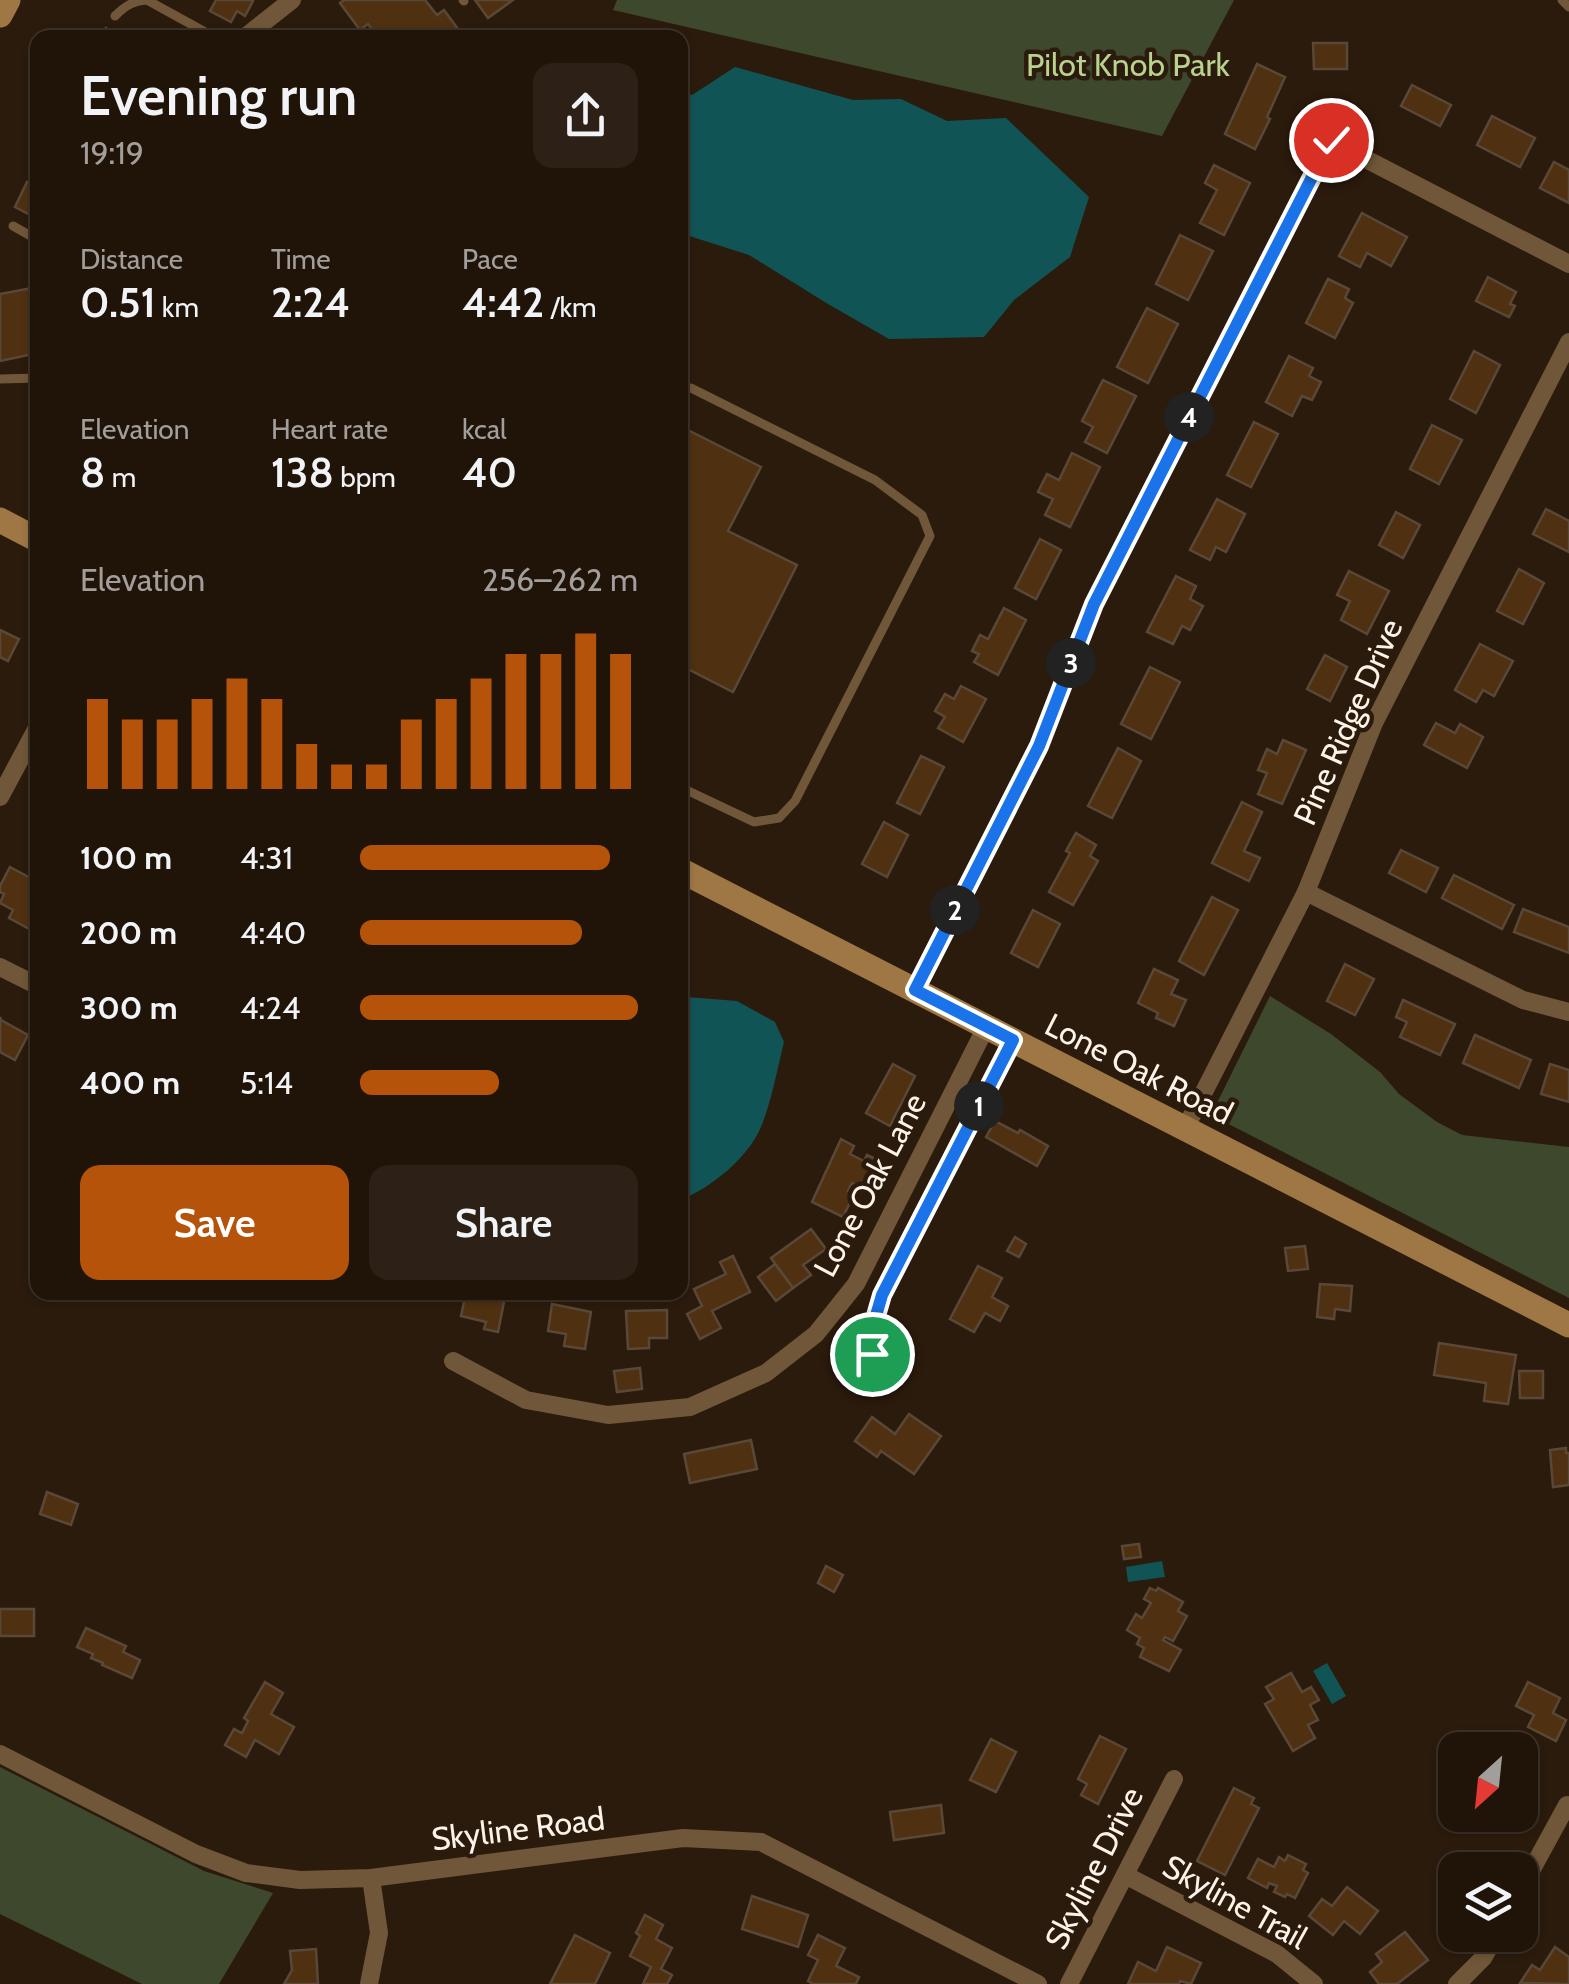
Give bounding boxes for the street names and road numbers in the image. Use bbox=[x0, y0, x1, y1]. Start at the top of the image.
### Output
street label: Pine Ridge Drive bbox=[1285, 613, 1410, 831]
street label: Lone Oak Road bbox=[1039, 1005, 1240, 1133]
street label: Lone Oak Lane bbox=[805, 1087, 934, 1283]
street label: Skyline Drive bbox=[1036, 1780, 1151, 1955]
street label: Skyline Road bbox=[429, 1799, 607, 1858]
street label: Skyline Trail bbox=[1156, 1846, 1314, 1957]

